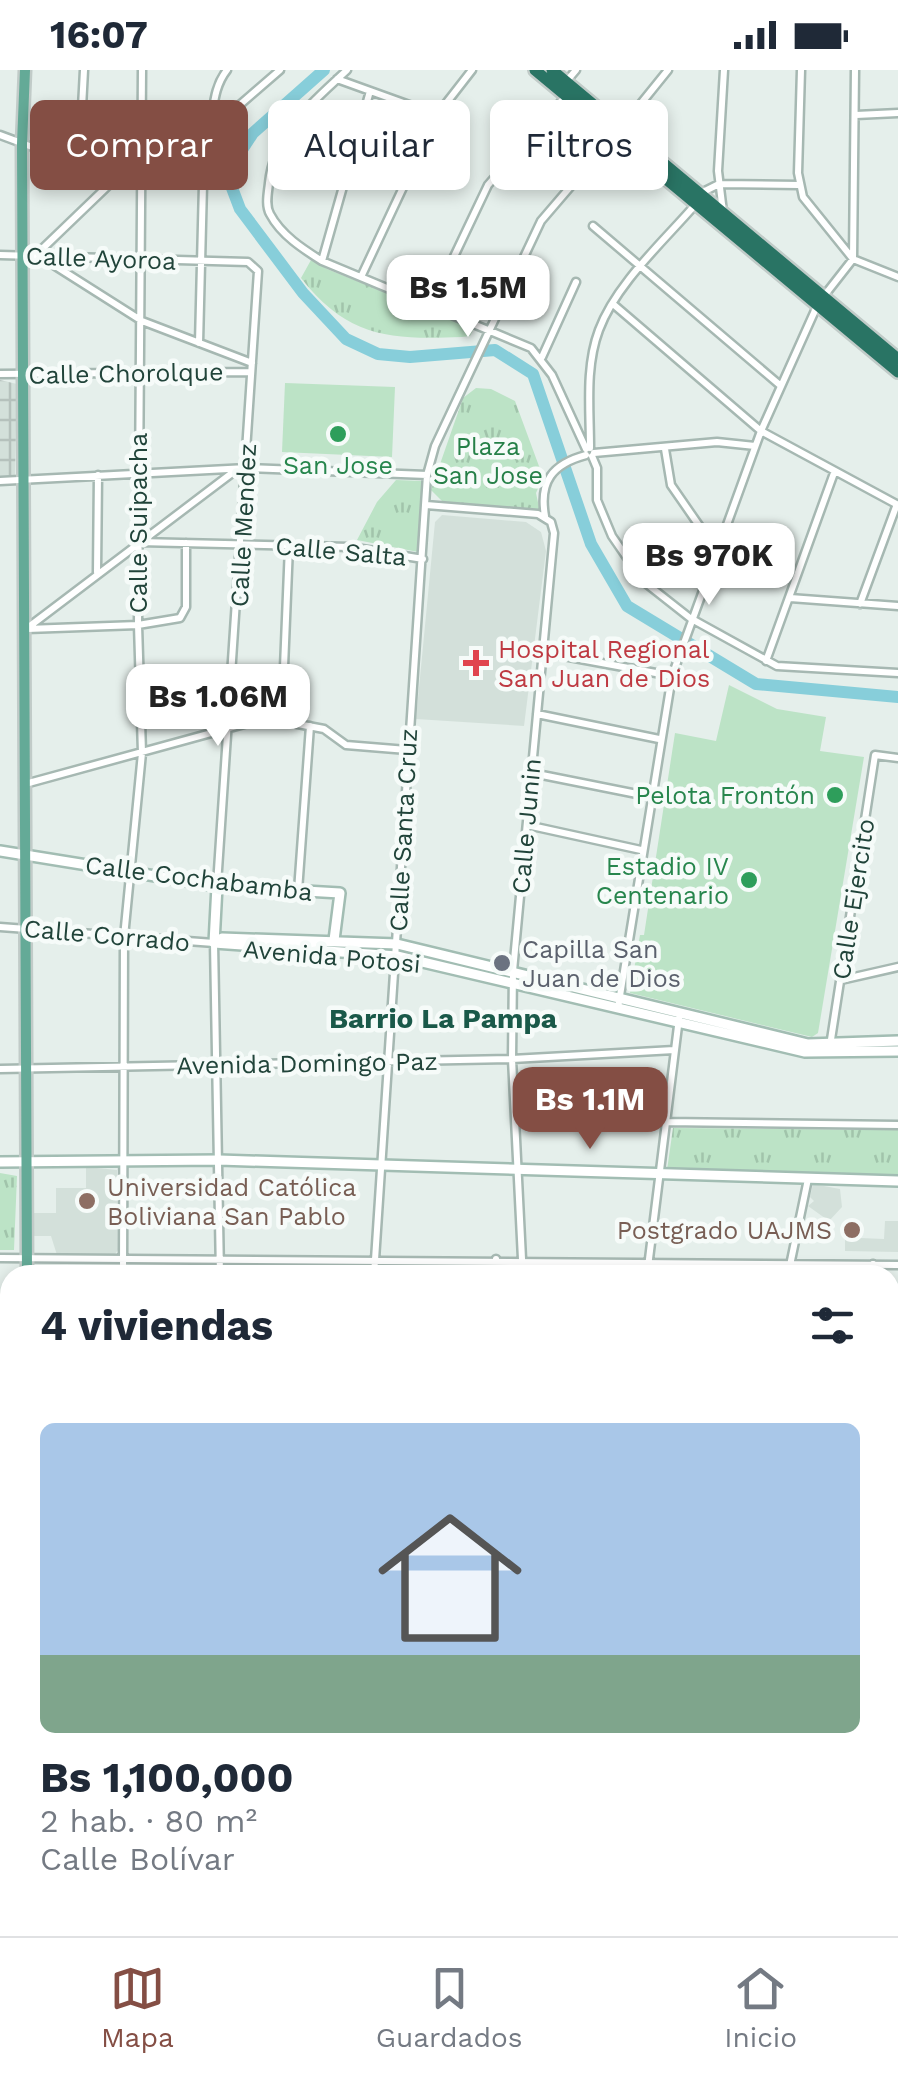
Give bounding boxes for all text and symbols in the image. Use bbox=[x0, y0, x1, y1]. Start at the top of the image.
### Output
text: 16:07 bbox=[50, 13, 148, 57]
chip: Comprar bbox=[30, 100, 248, 190]
chip: Alquilar bbox=[268, 100, 470, 190]
chip: Filtros bbox=[490, 100, 668, 190]
street label: Calle Ayoroa bbox=[25, 241, 177, 276]
pin: Bs 1.5M bbox=[376, 255, 560, 340]
text: Bs 1.5M bbox=[409, 268, 527, 306]
street label: Calle Chorolque bbox=[28, 357, 224, 390]
marker: San Jose bbox=[327, 423, 349, 445]
park label: Plaza San Jose bbox=[433, 432, 543, 490]
street label: Calle Suipacha bbox=[124, 433, 153, 613]
street label: Calle Mendez bbox=[225, 442, 262, 608]
place label: San Jose bbox=[283, 451, 393, 480]
pin: Bs 970K bbox=[617, 523, 801, 608]
street label: Calle Salta bbox=[274, 531, 408, 572]
text: Bs 970K bbox=[645, 536, 773, 574]
place label: Hospital Regional San Juan de Dios bbox=[498, 635, 710, 693]
marker: Hospital Regional San Juan de Dios bbox=[463, 650, 489, 676]
pin: Bs 1.06M bbox=[115, 664, 321, 749]
text: Bs 1.06M bbox=[148, 677, 288, 715]
street label: Calle Santa Cruz bbox=[384, 728, 423, 932]
street label: Calle Junin bbox=[506, 757, 547, 895]
place label: Pelota Frontón bbox=[635, 781, 815, 810]
marker: Pelota Frontón bbox=[824, 784, 846, 806]
street label: Calle Ejercito bbox=[826, 817, 881, 982]
street label: Calle Cochabamba bbox=[84, 850, 314, 907]
place label: Estadio IV Centenario bbox=[596, 852, 729, 910]
marker: Estadio IV Centenario bbox=[738, 869, 760, 891]
street label: Calle Corrado bbox=[23, 914, 191, 957]
street label: Avenida Potosi bbox=[242, 934, 422, 979]
place label: Capilla San Juan de Dios bbox=[522, 935, 681, 993]
marker: Capilla San Juan de Dios bbox=[491, 952, 513, 974]
district label: Barrio La Pampa bbox=[329, 1002, 558, 1035]
street label: Avenida Domingo Paz bbox=[176, 1047, 438, 1080]
pin: Bs 1.1M bbox=[498, 1067, 682, 1152]
text: Bs 1.1M bbox=[535, 1080, 645, 1118]
place label: Universidad Católica Boliviana San Pablo bbox=[107, 1173, 356, 1231]
marker: Universidad Católica Boliviana San Pablo bbox=[76, 1190, 98, 1212]
place label: Postgrado UAJMS bbox=[617, 1216, 832, 1245]
marker: Postgrado UAJMS bbox=[841, 1219, 863, 1241]
icon: filters bbox=[805, 1298, 860, 1353]
text: 4 viviendas bbox=[40, 1301, 273, 1350]
icon: home bbox=[360, 1488, 540, 1668]
text: Bs 1,100,000 bbox=[40, 1753, 294, 1802]
text: 2 hab. · 80 m² bbox=[40, 1802, 257, 1840]
text: Calle Bolívar bbox=[40, 1840, 235, 1878]
tab: Mapa bbox=[101, 1961, 174, 2054]
tab: Guardados bbox=[376, 1961, 523, 2054]
tab: Inicio bbox=[724, 1961, 797, 2054]

